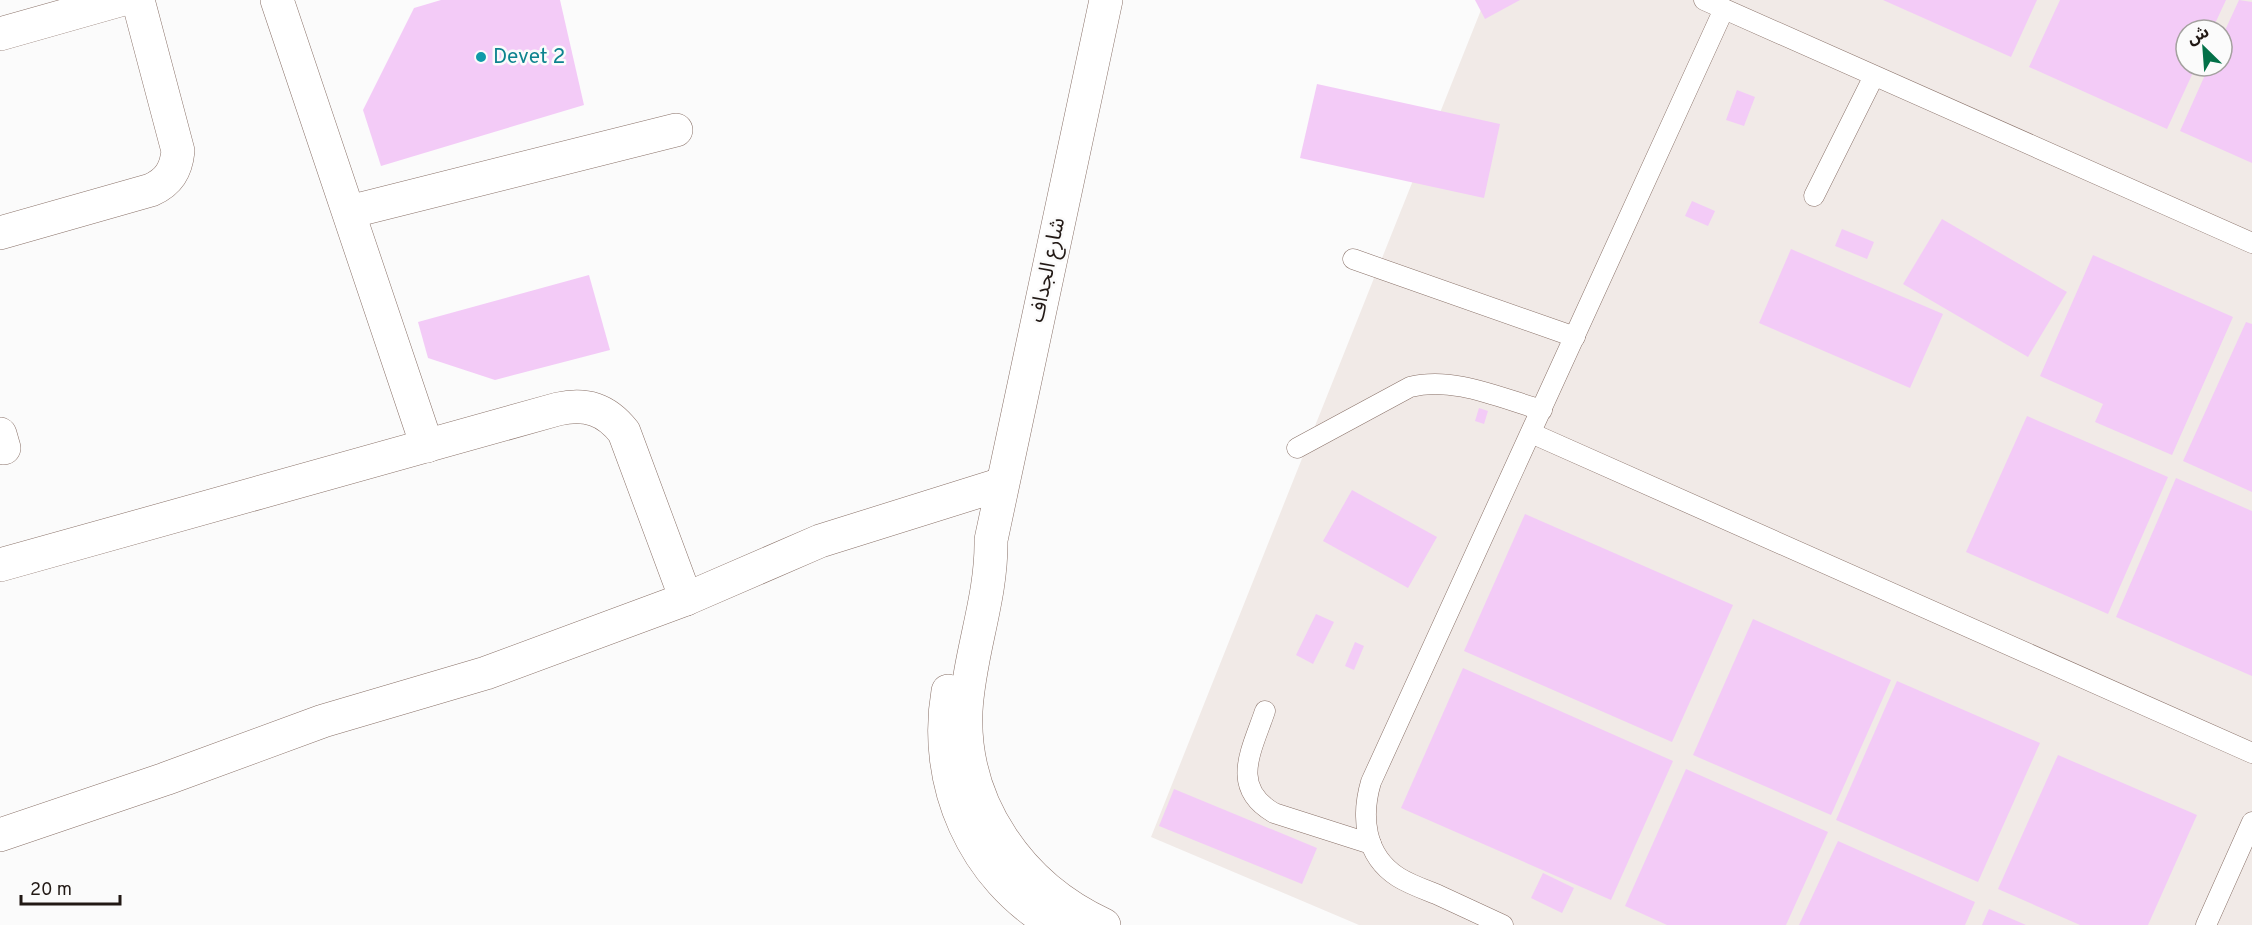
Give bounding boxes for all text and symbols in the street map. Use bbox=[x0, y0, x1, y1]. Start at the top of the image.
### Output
north arrow bbox=[2174, 18, 2234, 78]
text: ش bbox=[2184, 22, 2213, 50]
place label: Devet 2 bbox=[493, 44, 565, 71]
marker: Devet 2 bbox=[474, 50, 488, 64]
street label: شارع الجداف bbox=[1024, 215, 1072, 325]
scale bar bbox=[21, 868, 120, 906]
text: 20 m bbox=[30, 879, 72, 902]

